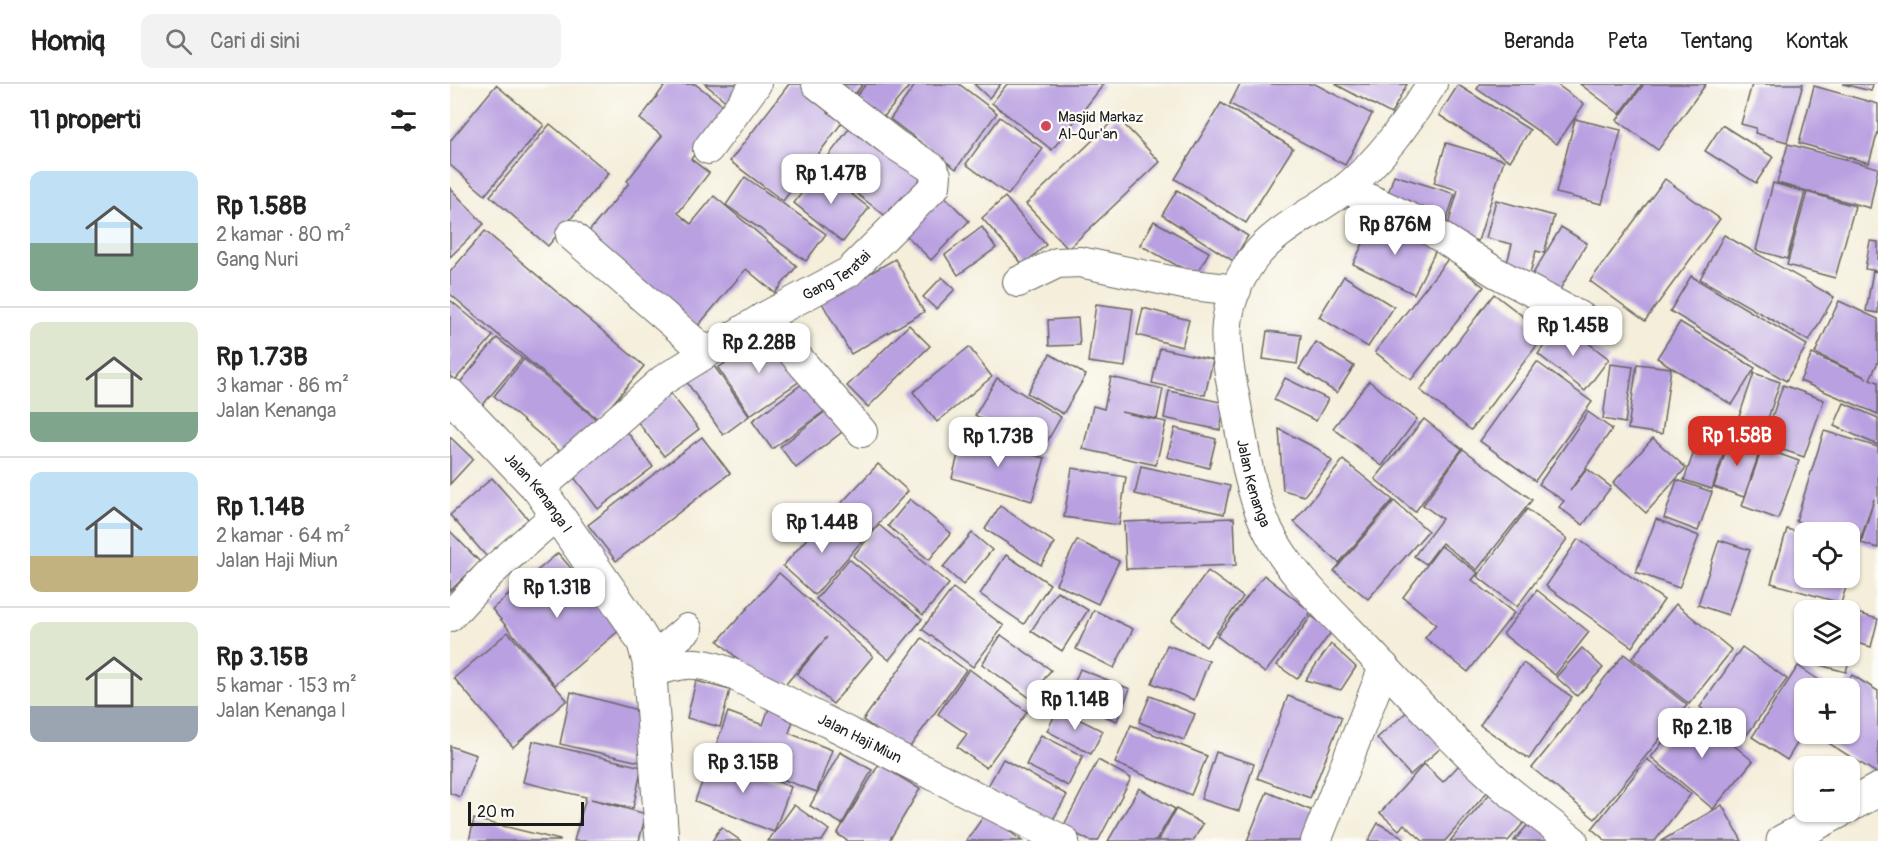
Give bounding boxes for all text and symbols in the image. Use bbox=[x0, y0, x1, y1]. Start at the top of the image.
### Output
search box bbox=[141, 14, 561, 68]
text: Homiq bbox=[30, 24, 105, 59]
icon: search bbox=[162, 25, 195, 58]
text: Cari di sini bbox=[210, 27, 300, 55]
text: Beranda bbox=[1504, 28, 1574, 55]
text: Peta bbox=[1607, 28, 1648, 55]
text: Tentang bbox=[1681, 28, 1753, 55]
text: Kontak bbox=[1786, 28, 1848, 55]
text: 11 properti bbox=[30, 104, 141, 136]
icon: filters bbox=[387, 104, 420, 137]
place label: Masjid Markaz Al-Qur'an bbox=[1058, 108, 1144, 144]
marker: Masjid Markaz Al-Qur'an bbox=[1039, 119, 1053, 133]
pin: Rp 1.47B bbox=[769, 154, 893, 205]
text: Rp 1.47B bbox=[795, 161, 867, 186]
text: Rp 1.58B bbox=[216, 190, 307, 222]
icon: home bbox=[78, 195, 150, 267]
pin: Rp 876M bbox=[1340, 205, 1450, 256]
text: Rp 876M bbox=[1359, 212, 1431, 237]
text: 2 kamar · 80 m² bbox=[216, 222, 351, 247]
street label: Gang Teratai bbox=[799, 246, 875, 305]
text: Gang Nuri bbox=[216, 247, 298, 272]
pin: Rp 1.45B bbox=[1511, 306, 1635, 357]
text: Rp 1.45B bbox=[1537, 313, 1609, 338]
pin: Rp 2.28B bbox=[697, 323, 821, 374]
text: Rp 2.28B bbox=[722, 330, 796, 355]
text: Rp 1.73B bbox=[216, 341, 308, 373]
icon: home bbox=[78, 346, 150, 418]
text: 3 kamar · 86 m² bbox=[216, 373, 349, 398]
text: Jalan Kenanga bbox=[216, 398, 336, 423]
pin: Rp 1.58B bbox=[1675, 416, 1799, 467]
pin: Rp 1.73B bbox=[936, 417, 1060, 468]
text: Rp 1.58B bbox=[1702, 423, 1772, 448]
text: Rp 1.73B bbox=[963, 424, 1033, 449]
street label: Jalan Kenanga bbox=[1232, 438, 1274, 530]
street label: Jalan Kenanga I bbox=[500, 449, 576, 537]
text: Rp 1.14B bbox=[216, 491, 305, 523]
icon: home bbox=[78, 496, 150, 568]
pin: Rp 1.44B bbox=[760, 503, 884, 554]
text: Rp 1.44B bbox=[786, 510, 858, 535]
map controls bbox=[1794, 522, 1860, 822]
button: locate bbox=[1794, 522, 1860, 588]
text: 2 kamar · 64 m² bbox=[216, 523, 351, 548]
text: Jalan Haji Miun bbox=[216, 548, 338, 573]
pin: Rp 1.31B bbox=[495, 568, 619, 619]
text: Rp 1.31B bbox=[523, 575, 591, 600]
button: layers bbox=[1794, 600, 1860, 666]
text: Rp 3.15B bbox=[216, 641, 308, 673]
icon: home bbox=[78, 646, 150, 718]
text: 5 kamar · 153 m² bbox=[216, 673, 357, 698]
button: + bbox=[1794, 678, 1860, 744]
pin: Rp 1.14B bbox=[1013, 680, 1137, 731]
text: Rp 1.14B bbox=[1041, 687, 1109, 712]
text: Jalan Kenanga I bbox=[216, 698, 346, 723]
pin: Rp 2.1B bbox=[1647, 708, 1757, 759]
street label: Jalan Haji Miun bbox=[815, 710, 905, 768]
text: Rp 2.1B bbox=[1672, 715, 1732, 740]
pin: Rp 3.15B bbox=[681, 743, 805, 794]
text: Rp 3.15B bbox=[708, 750, 778, 775]
button: − bbox=[1794, 756, 1860, 822]
scale bar bbox=[468, 799, 584, 826]
text: 20 m bbox=[477, 802, 515, 822]

